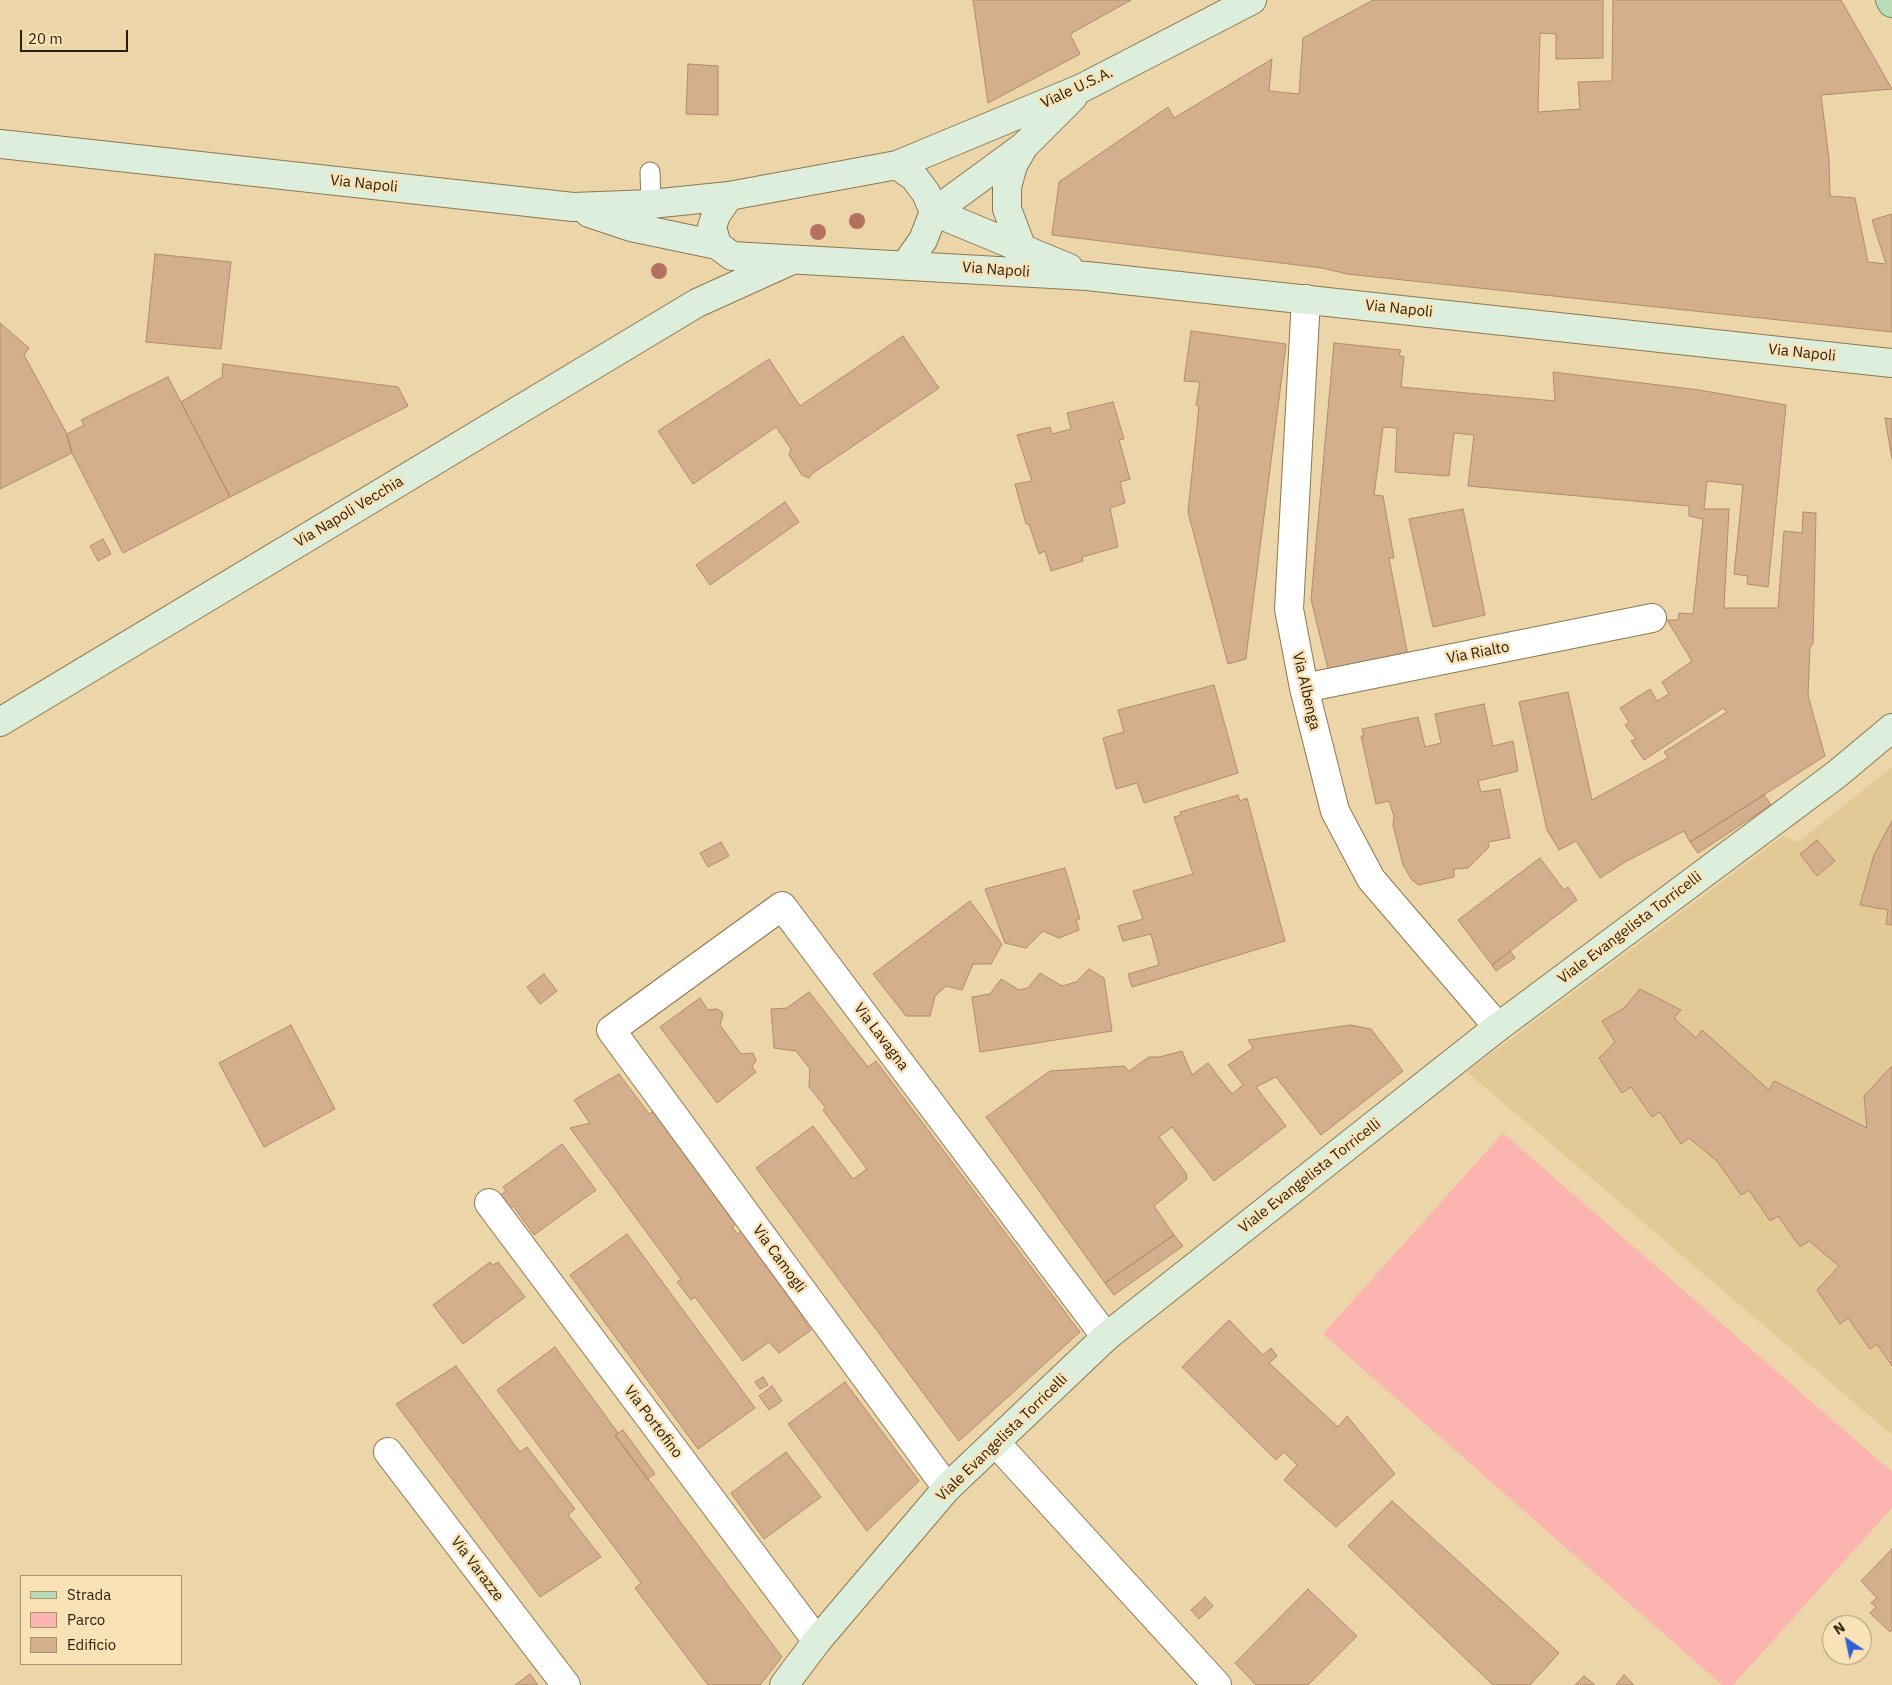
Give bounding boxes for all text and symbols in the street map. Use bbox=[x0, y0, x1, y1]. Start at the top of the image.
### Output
scale bar bbox=[22, 20, 130, 52]
text: 20 m bbox=[28, 29, 63, 48]
street label: Viale U.S.A. bbox=[1038, 63, 1116, 113]
street label: Via Napoli bbox=[329, 171, 399, 197]
street label: Via Napoli bbox=[961, 259, 1031, 281]
street label: Via Napoli bbox=[1364, 296, 1434, 322]
street label: Via Napoli bbox=[1767, 340, 1837, 366]
street label: Via Napoli Vecchia bbox=[291, 472, 407, 552]
street label: Via Rialto bbox=[1445, 638, 1511, 668]
street label: Via Albenga bbox=[1288, 650, 1324, 732]
street label: Viale Evangelista Torricelli bbox=[1555, 868, 1705, 988]
street label: Via Lavagna bbox=[850, 1000, 912, 1074]
street label: Viale Evangelista Torricelli bbox=[1235, 1115, 1385, 1237]
street label: Via Camogli bbox=[748, 1222, 810, 1296]
street label: Viale Evangelista Torricelli bbox=[933, 1371, 1071, 1505]
street label: Via Portofino bbox=[620, 1382, 686, 1462]
street label: Via Varazze bbox=[447, 1533, 507, 1605]
legend bbox=[20, 1575, 182, 1665]
text: Strada bbox=[67, 1585, 111, 1604]
text: Parco bbox=[67, 1610, 105, 1629]
north arrow bbox=[1822, 1615, 1872, 1665]
text: N bbox=[1830, 1618, 1848, 1639]
text: Edificio bbox=[67, 1635, 116, 1654]

